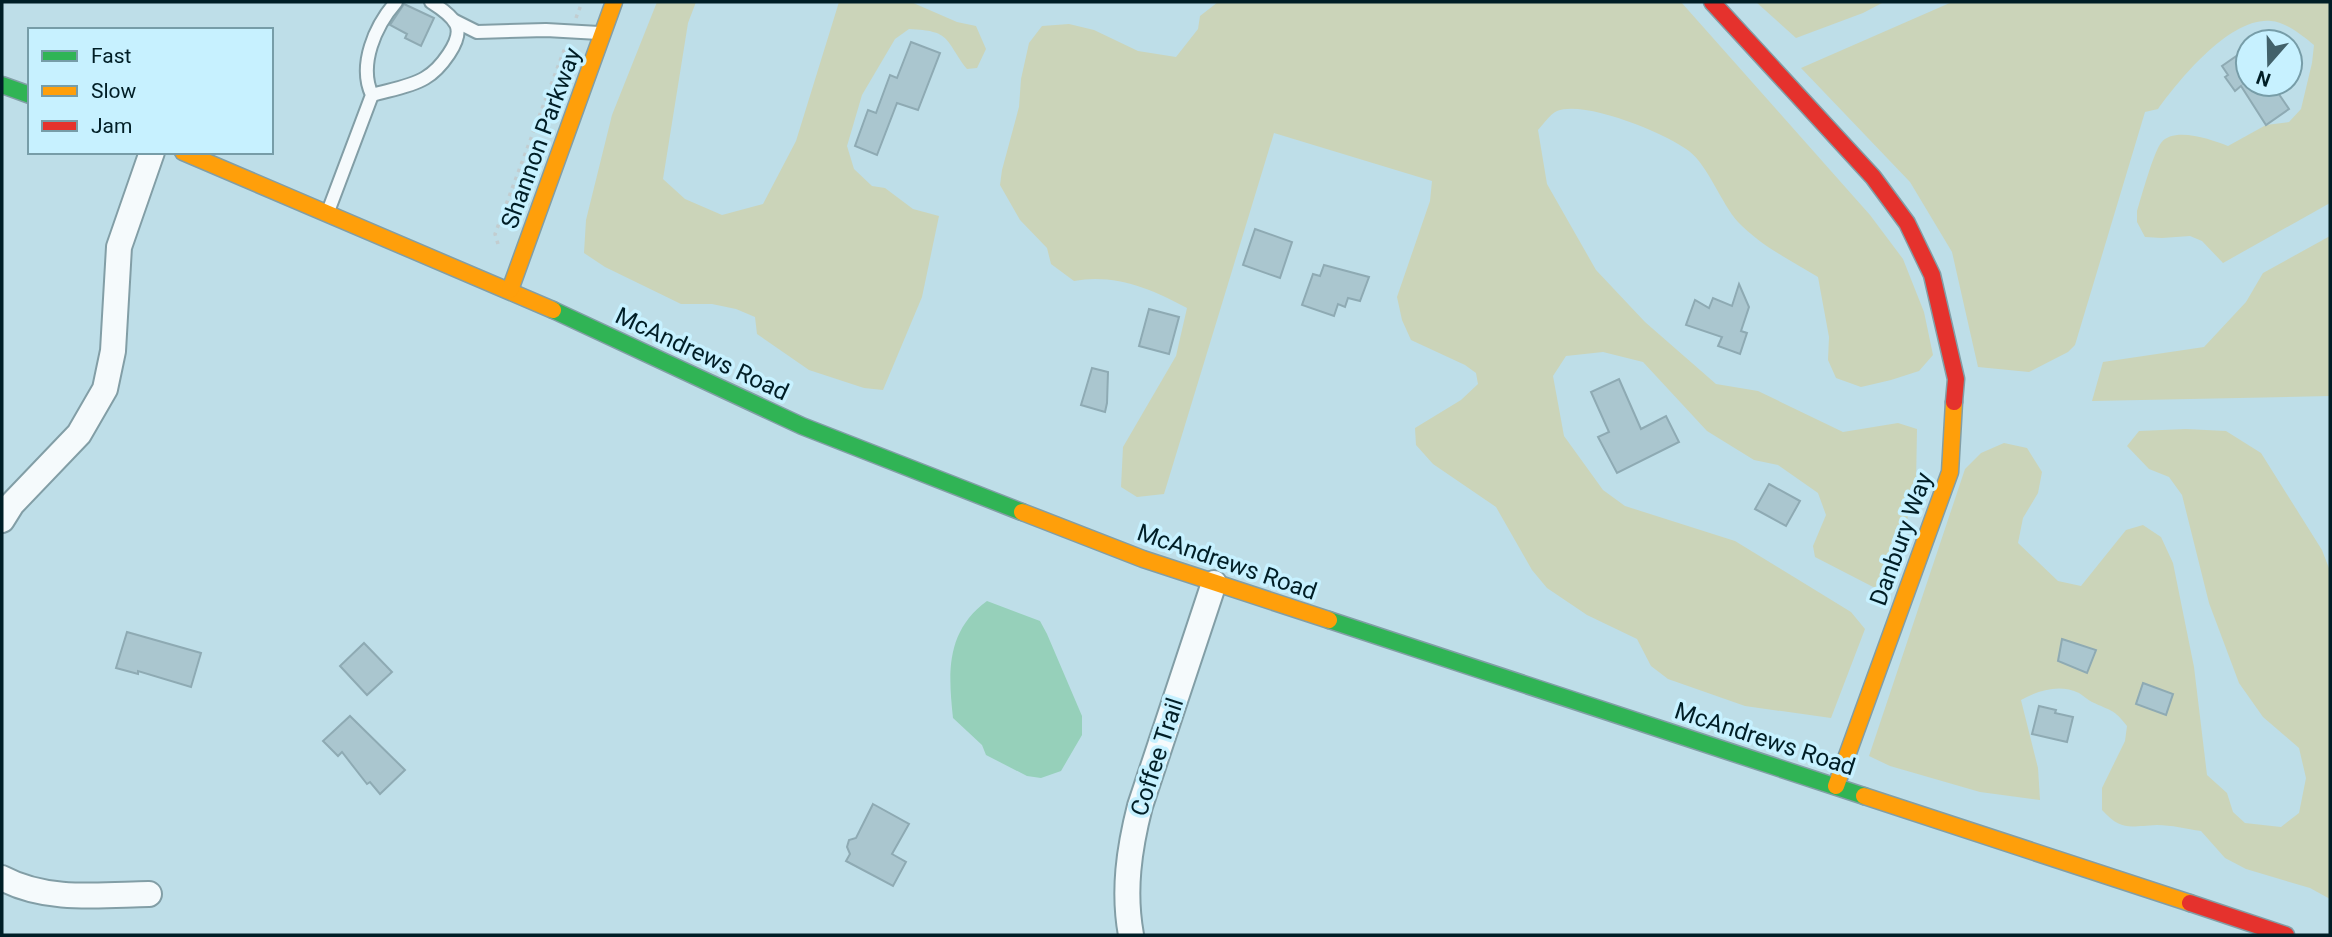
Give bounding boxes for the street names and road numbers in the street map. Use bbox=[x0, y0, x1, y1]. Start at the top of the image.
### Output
street label: Shannon Parkway bbox=[495, 43, 587, 232]
street label: McAndrews Road bbox=[611, 302, 793, 406]
street label: Danbury Way bbox=[1864, 468, 1938, 609]
street label: McAndrews Road bbox=[1134, 518, 1320, 606]
street label: Coffee Trail bbox=[1125, 694, 1189, 820]
street label: McAndrews Road bbox=[1671, 697, 1859, 781]

